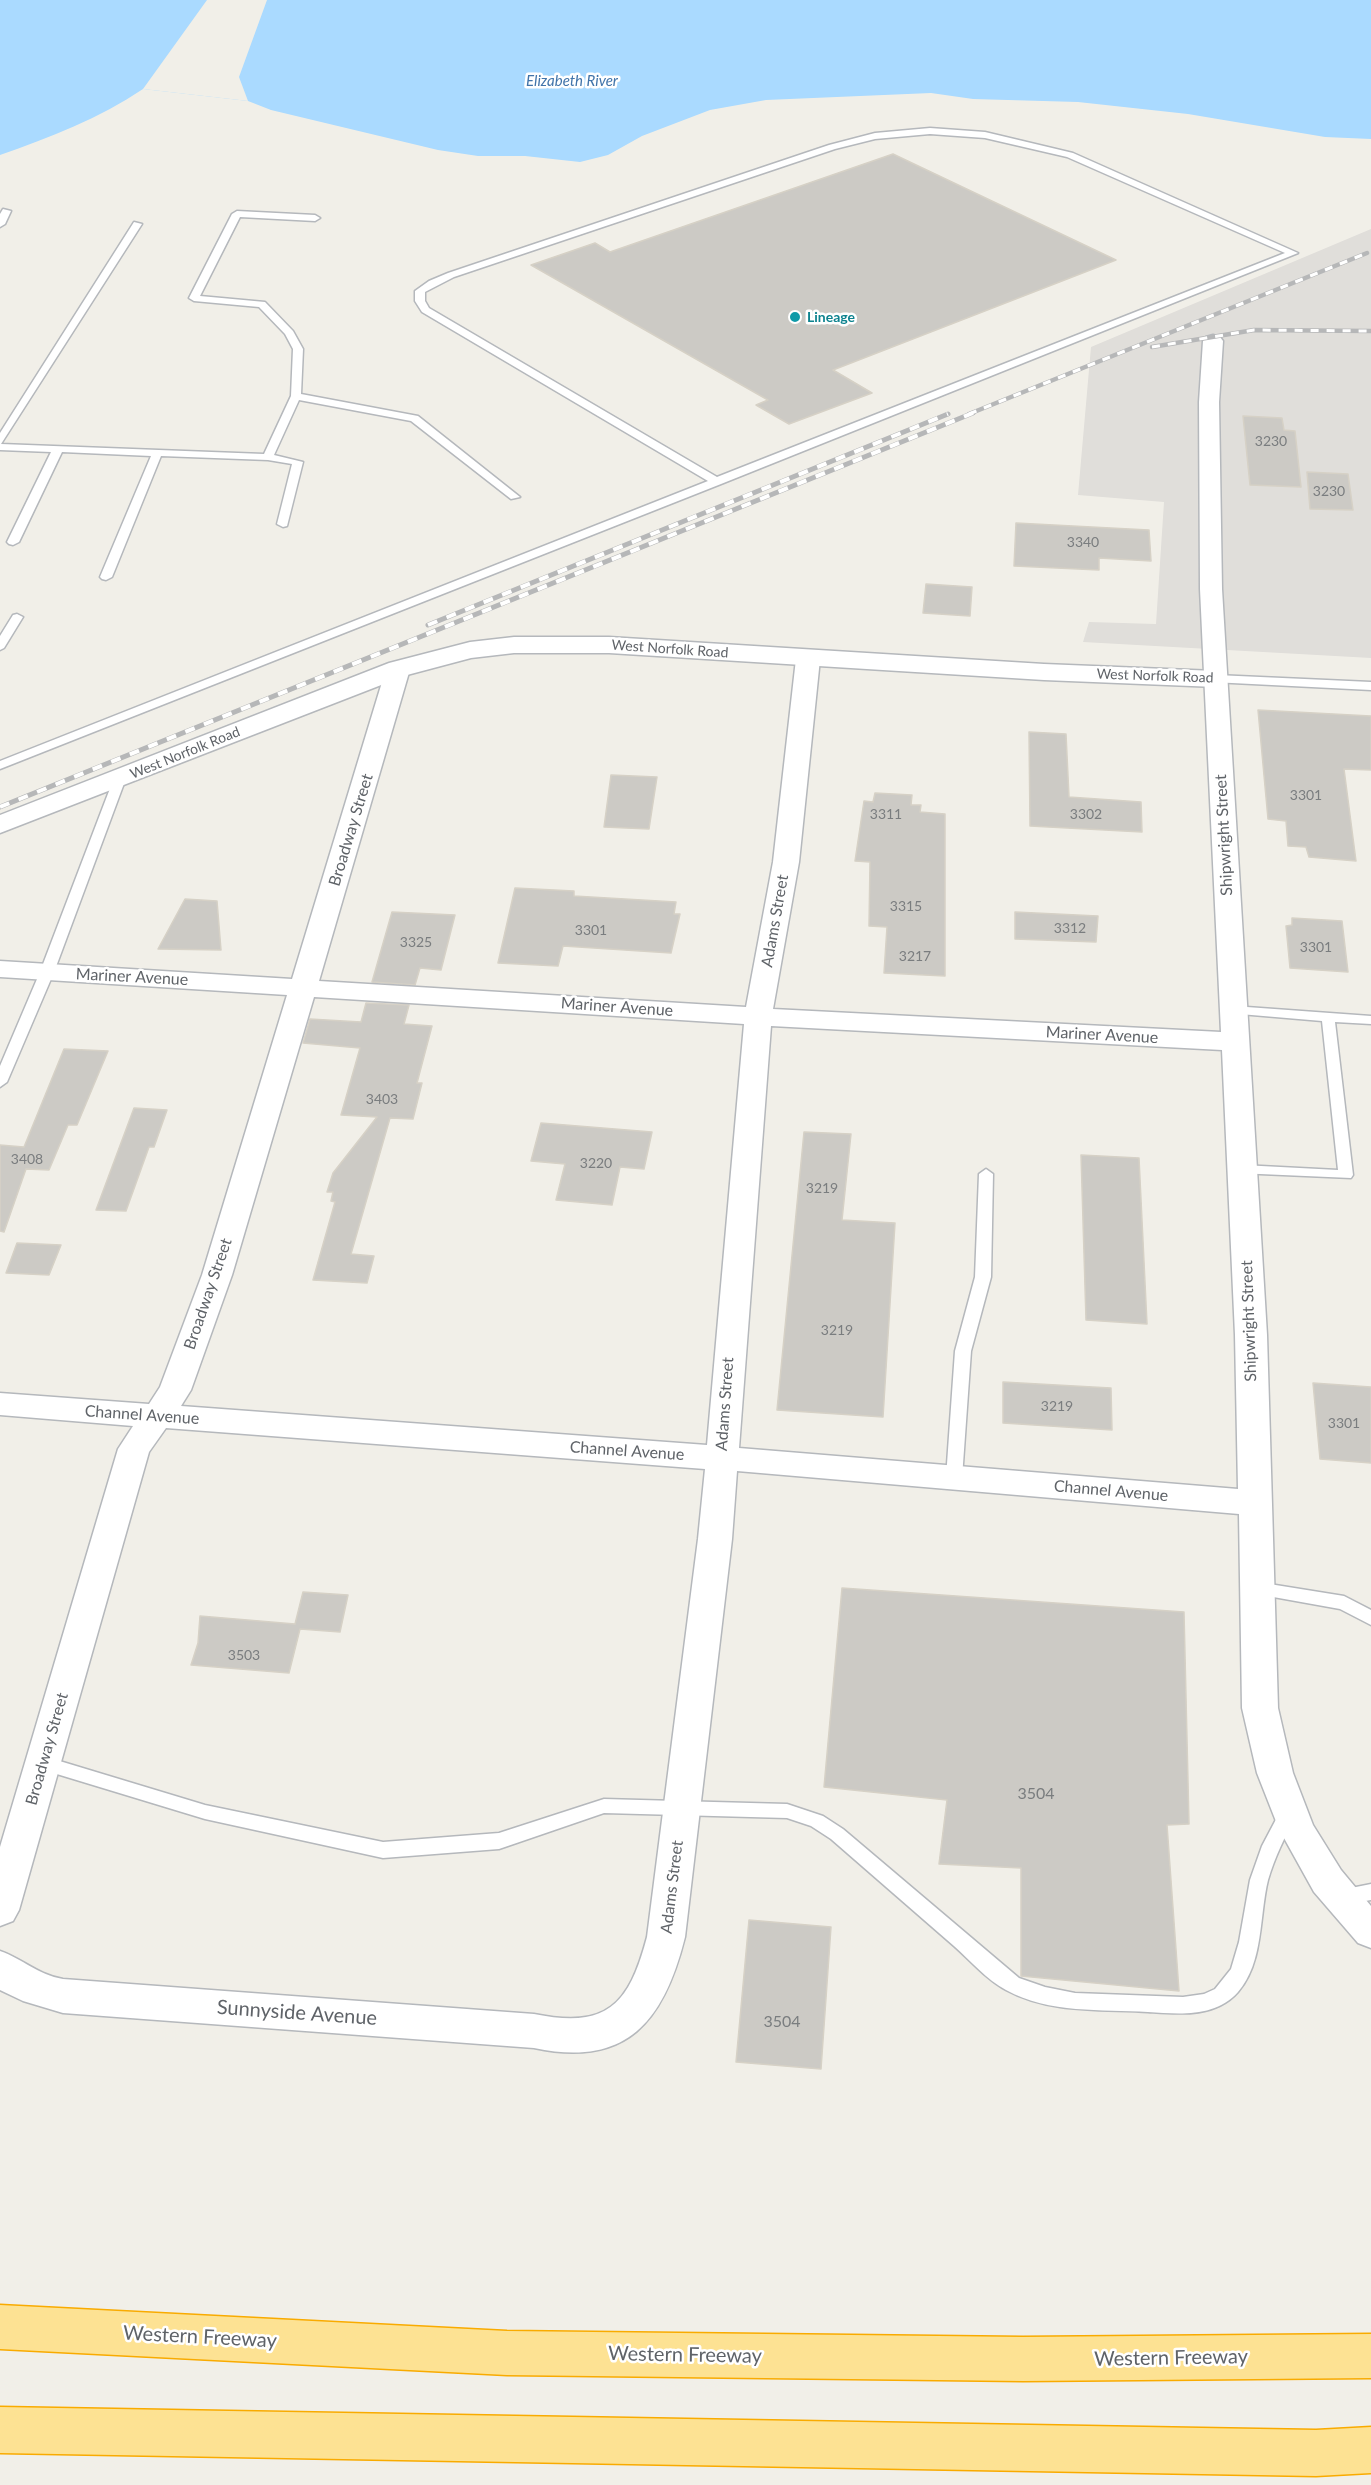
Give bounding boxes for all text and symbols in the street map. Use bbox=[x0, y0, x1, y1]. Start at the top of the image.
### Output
water label: Elizabeth River bbox=[526, 72, 618, 90]
place label: Lineage bbox=[807, 309, 855, 325]
marker: Lineage bbox=[788, 310, 802, 324]
house number: 3230 bbox=[1255, 433, 1287, 449]
house number: 3230 bbox=[1313, 483, 1345, 499]
house number: 3340 bbox=[1067, 534, 1099, 550]
street label: West Norfolk Road bbox=[611, 637, 729, 661]
street label: West Norfolk Road bbox=[1096, 666, 1214, 686]
street label: West Norfolk Road bbox=[128, 723, 242, 783]
street label: Broadway Street bbox=[325, 772, 377, 888]
street label: Shipwright Street bbox=[1211, 774, 1237, 896]
house number: 3301 bbox=[1290, 787, 1322, 803]
house number: 3311 bbox=[870, 806, 902, 822]
house number: 3302 bbox=[1070, 806, 1102, 822]
street label: Adams Street bbox=[757, 873, 793, 969]
house number: 3315 bbox=[890, 898, 922, 914]
house number: 3312 bbox=[1054, 920, 1086, 936]
house number: 3301 bbox=[575, 922, 607, 938]
house number: 3325 bbox=[400, 934, 432, 950]
house number: 3301 bbox=[1300, 939, 1332, 955]
house number: 3217 bbox=[899, 948, 931, 964]
street label: Mariner Avenue bbox=[75, 964, 189, 990]
street label: Mariner Avenue bbox=[560, 993, 674, 1021]
street label: Mariner Avenue bbox=[1045, 1022, 1159, 1048]
house number: 3403 bbox=[366, 1091, 398, 1107]
house number: 3408 bbox=[11, 1151, 43, 1167]
house number: 3220 bbox=[580, 1155, 612, 1171]
house number: 3219 bbox=[806, 1180, 838, 1196]
street label: Broadway Street bbox=[180, 1236, 236, 1352]
street label: Shipwright Street bbox=[1237, 1260, 1261, 1382]
house number: 3219 bbox=[821, 1322, 853, 1338]
street label: Adams Street bbox=[712, 1357, 738, 1451]
house number: 3219 bbox=[1041, 1398, 1073, 1414]
street label: Channel Avenue bbox=[84, 1401, 200, 1429]
house number: 3301 bbox=[1328, 1415, 1360, 1431]
street label: Channel Avenue bbox=[569, 1437, 685, 1465]
street label: Channel Avenue bbox=[1053, 1476, 1169, 1506]
house number: 3503 bbox=[228, 1647, 260, 1663]
street label: Broadway Street bbox=[22, 1690, 72, 1808]
house number: 3504 bbox=[1017, 1784, 1055, 1804]
street label: Adams Street bbox=[657, 1839, 687, 1935]
street label: Sunnyside Avenue bbox=[216, 1995, 378, 2031]
house number: 3504 bbox=[763, 2012, 801, 2032]
street label: Western Freeway bbox=[122, 2321, 278, 2353]
street label: Western Freeway bbox=[608, 2342, 762, 2368]
street label: Western Freeway bbox=[1094, 2345, 1248, 2371]

